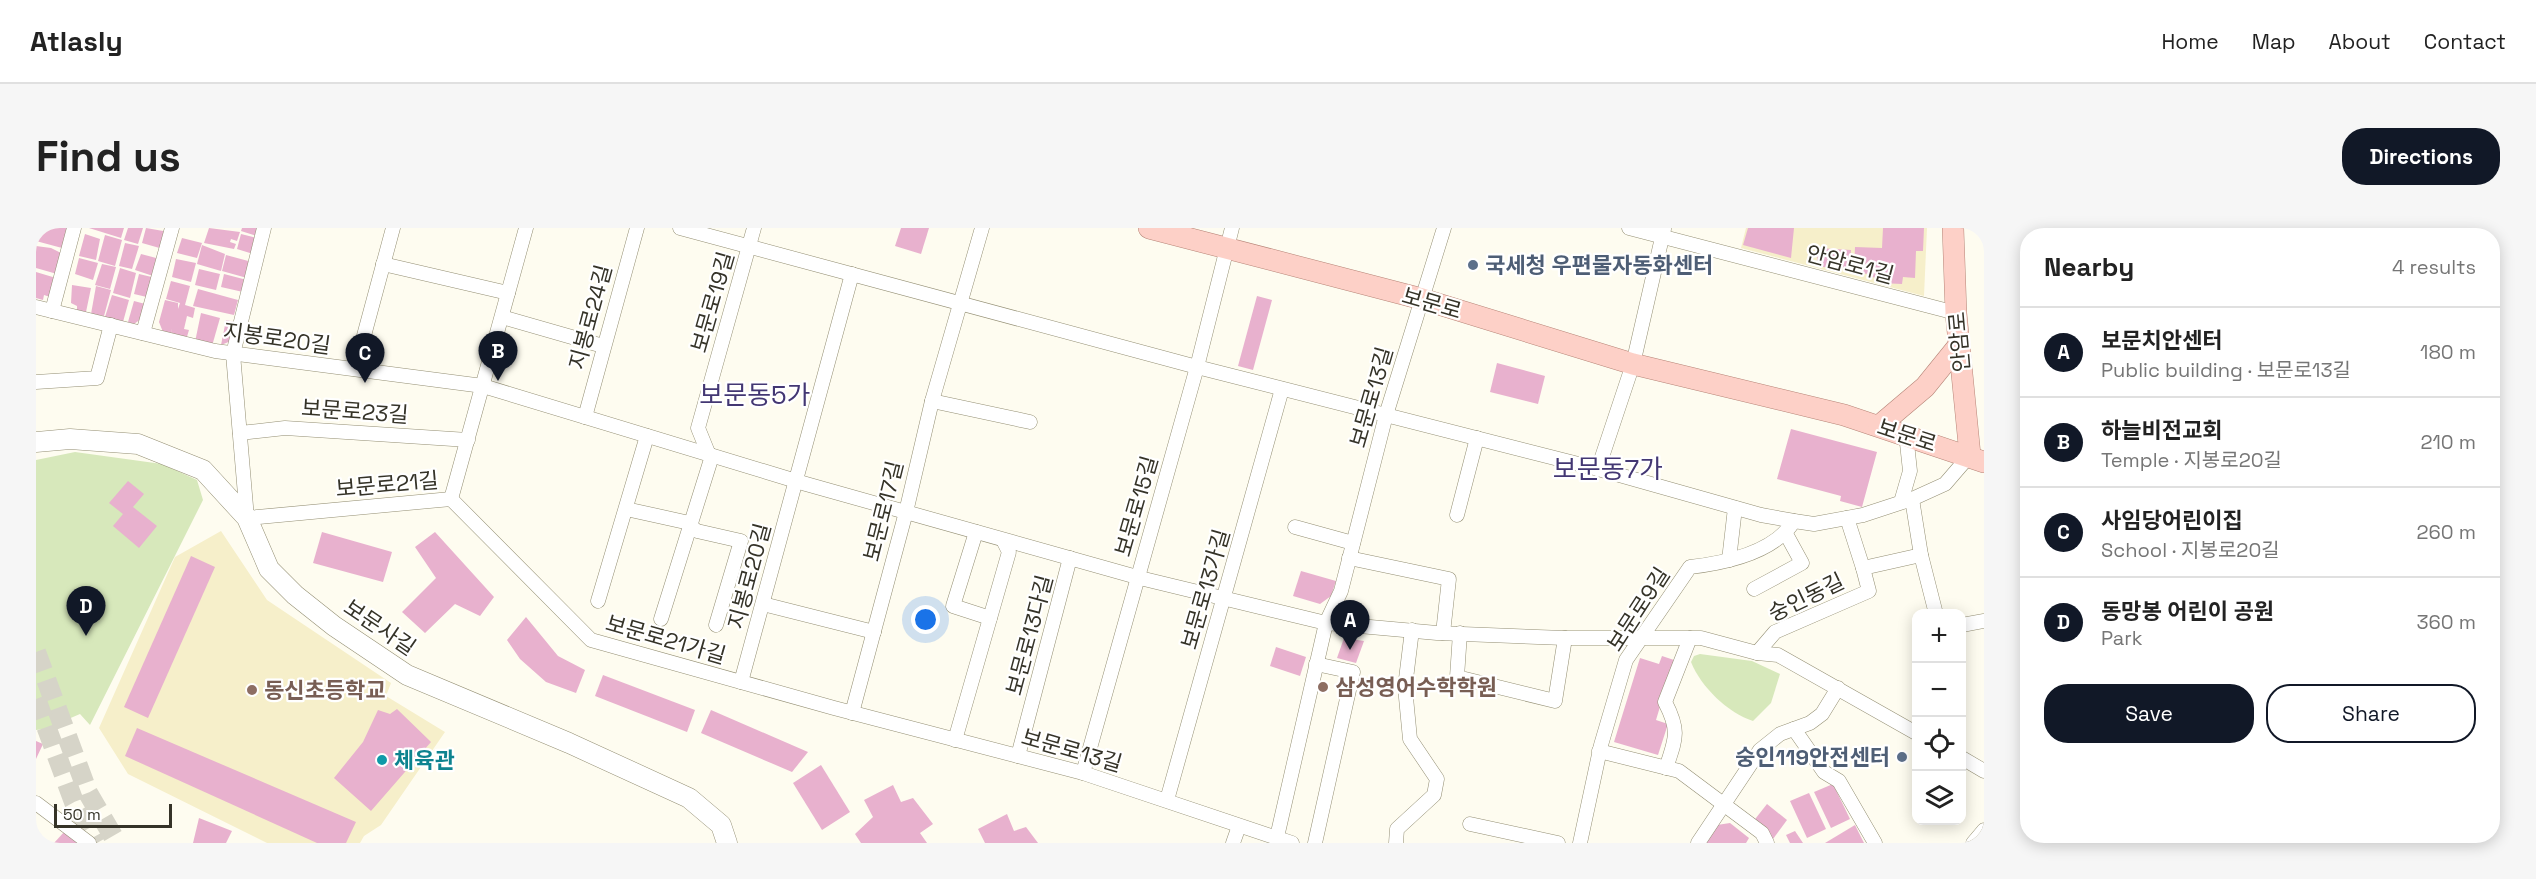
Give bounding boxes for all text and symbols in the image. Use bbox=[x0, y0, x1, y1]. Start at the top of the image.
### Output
text: Atlasly bbox=[30, 23, 123, 59]
text: Home bbox=[2161, 28, 2219, 55]
text: Map bbox=[2252, 28, 2296, 55]
text: About bbox=[2329, 28, 2391, 55]
text: Contact bbox=[2424, 28, 2506, 55]
button: Directions bbox=[2342, 128, 2500, 185]
text: Find us bbox=[36, 130, 181, 183]
street label: 안암로1길 bbox=[1803, 239, 1897, 289]
street label: 보문로19길 bbox=[684, 248, 740, 356]
text: Nearby bbox=[2044, 250, 2134, 284]
place label: 국세청 우편물자동화센터 bbox=[1485, 251, 1713, 279]
text: 4 results bbox=[2392, 254, 2476, 280]
marker: 국세청 우편물자동화센터 bbox=[1466, 258, 1480, 272]
street label: 지봉로24길 bbox=[563, 262, 617, 372]
street label: 보문로 bbox=[1399, 281, 1465, 325]
street label: 안암로 bbox=[1942, 311, 1976, 373]
street label: 지봉로20길 bbox=[221, 317, 333, 359]
text: 보문치안센터 bbox=[2101, 326, 2222, 354]
pin: B bbox=[478, 332, 518, 381]
pin: C bbox=[346, 334, 384, 383]
text: A bbox=[2057, 339, 2070, 365]
text: 180 m bbox=[2420, 339, 2476, 365]
street label: 보문로13길 bbox=[1343, 343, 1399, 451]
text: Public building · 보문로13길 bbox=[2101, 357, 2351, 383]
district label: 보문동5가 bbox=[699, 378, 811, 412]
street label: 보문로23길 bbox=[300, 393, 410, 429]
street label: 보문로 bbox=[1874, 412, 1940, 458]
text: 하늘비전교회 bbox=[2101, 416, 2222, 444]
text: B bbox=[2057, 429, 2070, 455]
text: 210 m bbox=[2420, 429, 2476, 455]
text: Temple · 지봉로20길 bbox=[2101, 447, 2282, 473]
street label: 보문로15길 bbox=[1108, 452, 1164, 560]
district label: 보문동7가 bbox=[1553, 452, 1663, 486]
street label: 보문로17길 bbox=[857, 458, 909, 564]
street label: 보문로21길 bbox=[334, 466, 440, 502]
text: 사임당어린이집 bbox=[2101, 506, 2243, 534]
text: C bbox=[2057, 519, 2070, 545]
text: 260 m bbox=[2417, 519, 2476, 545]
street label: 지봉로20길 bbox=[721, 520, 777, 632]
street label: 보문로13가길 bbox=[1174, 526, 1236, 652]
text: School · 지봉로20길 bbox=[2101, 537, 2280, 563]
street label: 보문로9길 bbox=[1601, 562, 1675, 656]
street label: 숭인동길 bbox=[1763, 567, 1849, 627]
street label: 보문로13다길 bbox=[999, 572, 1059, 698]
pin: D bbox=[67, 586, 106, 636]
street label: 보문사길 bbox=[339, 593, 421, 661]
text: 동망봉 어린이 공원 bbox=[2101, 597, 2274, 625]
pin: A bbox=[1330, 600, 1370, 650]
your location bbox=[911, 605, 940, 634]
street label: 보문로21가길 bbox=[603, 608, 729, 670]
map controls bbox=[1912, 609, 1966, 825]
button: + bbox=[1912, 609, 1966, 663]
text: D bbox=[2057, 609, 2070, 635]
text: 360 m bbox=[2417, 609, 2476, 635]
text: Park bbox=[2101, 625, 2143, 651]
button: − bbox=[1912, 663, 1966, 717]
place label: 삼성영어수학학원 bbox=[1335, 673, 1497, 701]
place label: 동신초등학교 bbox=[264, 676, 385, 704]
marker: 삼성영어수학학원 bbox=[1316, 680, 1330, 694]
marker: 동신초등학교 bbox=[245, 683, 259, 697]
button: Save bbox=[2044, 684, 2254, 743]
button: Share bbox=[2266, 684, 2476, 743]
button: locate bbox=[1912, 717, 1966, 771]
street label: 보문로13길 bbox=[1018, 722, 1126, 778]
place label: 숭인119안전센터 bbox=[1735, 743, 1890, 771]
place label: 체육관 bbox=[394, 746, 455, 774]
marker: 숭인119안전센터 bbox=[1895, 750, 1909, 764]
marker: 체육관 bbox=[375, 753, 389, 767]
button: layers bbox=[1912, 771, 1966, 825]
scale bar bbox=[54, 801, 172, 828]
text: 50 m bbox=[63, 804, 101, 825]

